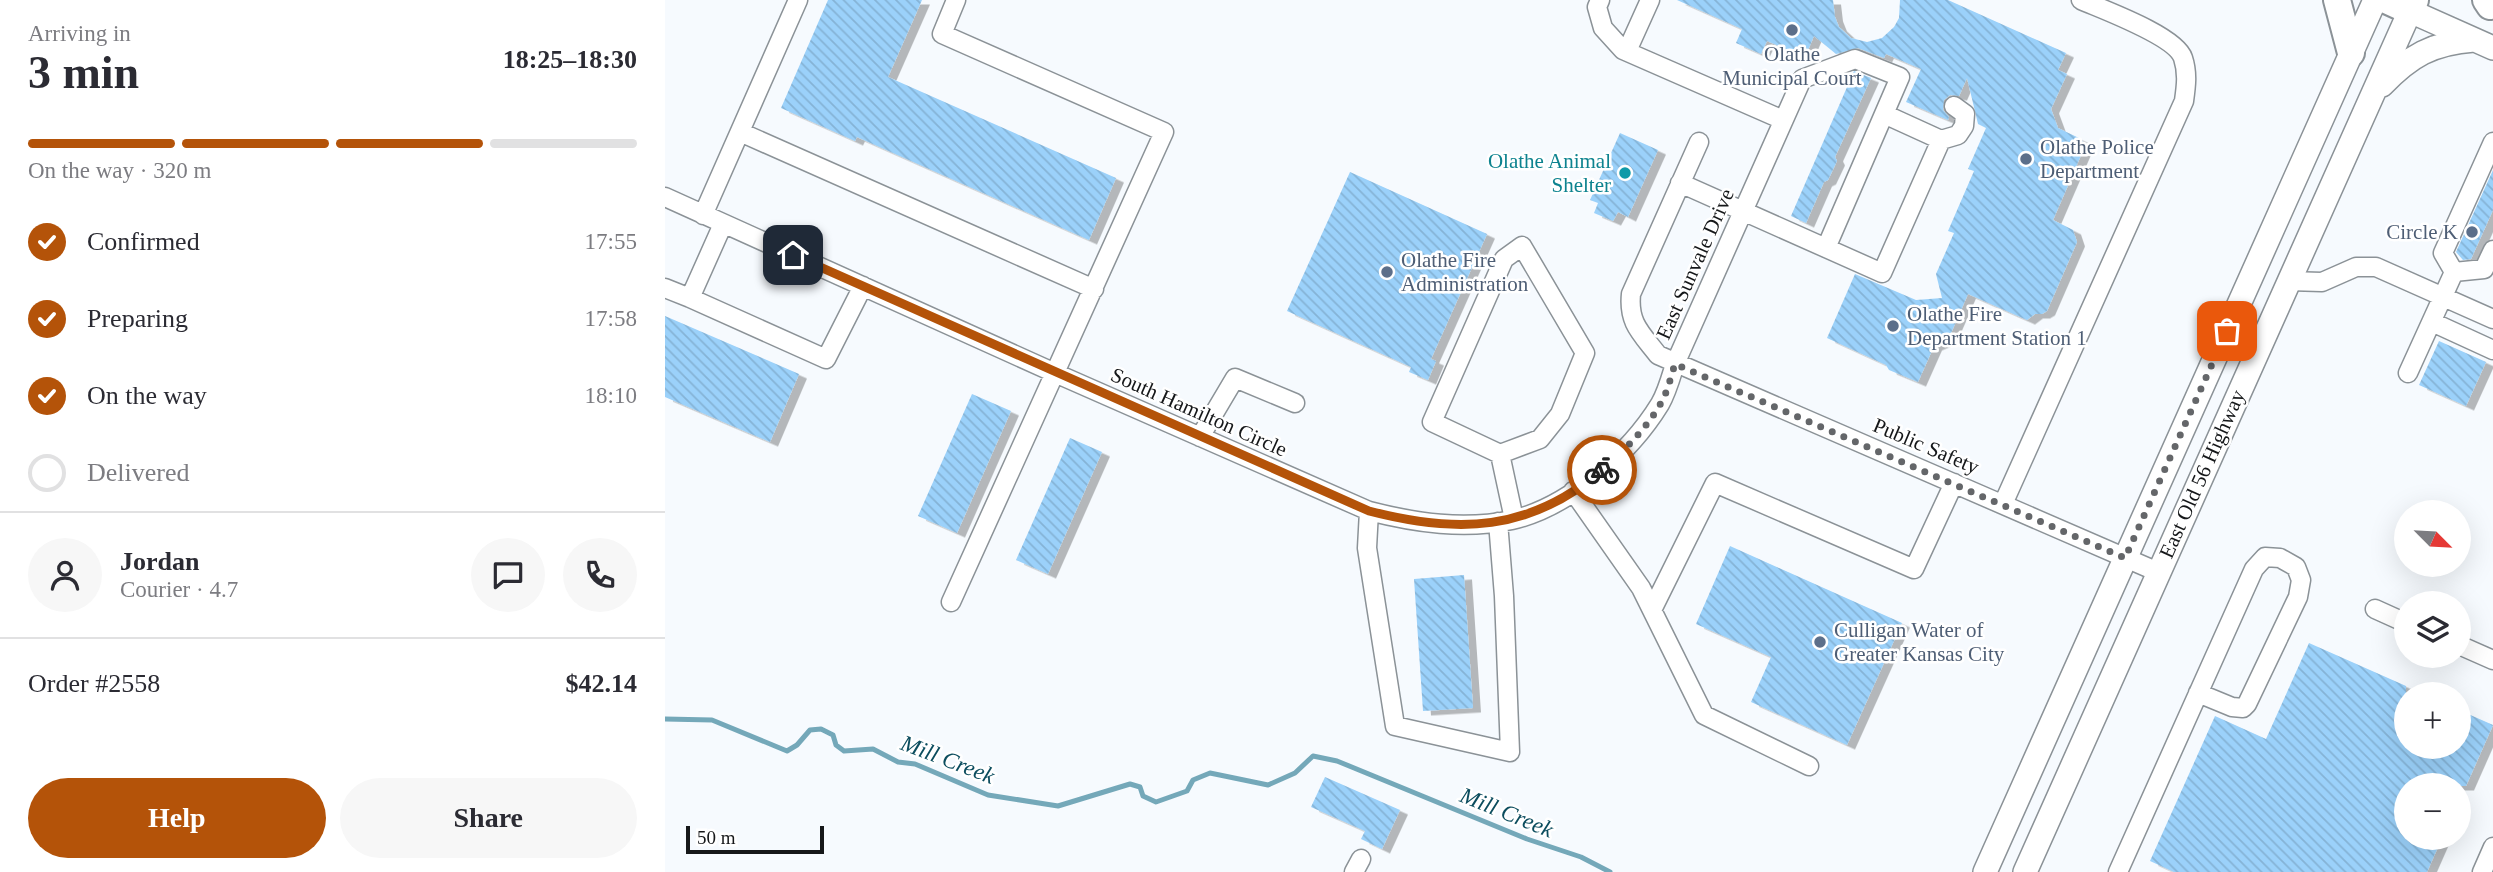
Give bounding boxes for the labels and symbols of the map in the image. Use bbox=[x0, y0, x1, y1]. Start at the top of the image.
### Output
marker: Olathe Municipal Court bbox=[1784, 22, 1800, 38]
place label: Olathe Municipal Court bbox=[1722, 42, 1862, 90]
place label: Olathe Police Department bbox=[2040, 135, 2154, 183]
place label: Olathe Animal Shelter bbox=[1488, 149, 1611, 197]
marker: Olathe Police Department bbox=[2018, 151, 2034, 167]
marker: Olathe Animal Shelter bbox=[1617, 165, 1633, 181]
street label: East Sunvale Drive bbox=[1651, 185, 1739, 343]
place label: Circle K bbox=[2386, 220, 2458, 244]
marker: Circle K bbox=[2464, 224, 2480, 240]
pin bbox=[763, 225, 823, 285]
place label: Olathe Fire Administration bbox=[1401, 248, 1529, 296]
marker: Olathe Fire Administration bbox=[1379, 264, 1395, 280]
pin bbox=[2197, 301, 2257, 361]
place label: Olathe Fire Department Station 1 bbox=[1907, 302, 2087, 350]
marker: Olathe Fire Department Station 1 bbox=[1885, 318, 1901, 334]
street label: South Hamilton Circle bbox=[1107, 362, 1291, 462]
street label: East Old 56 Highway bbox=[2154, 386, 2250, 562]
street label: Public Safety bbox=[1869, 413, 1983, 479]
courier bbox=[1567, 435, 1637, 505]
north arrow bbox=[2394, 500, 2471, 578]
place label: Culligan Water of Greater Kansas City bbox=[1834, 618, 2005, 666]
marker: Culligan Water of Greater Kansas City bbox=[1812, 634, 1828, 650]
water label: Mill Creek bbox=[897, 730, 999, 789]
water label: Mill Creek bbox=[1456, 782, 1558, 843]
scale bar bbox=[686, 823, 824, 855]

